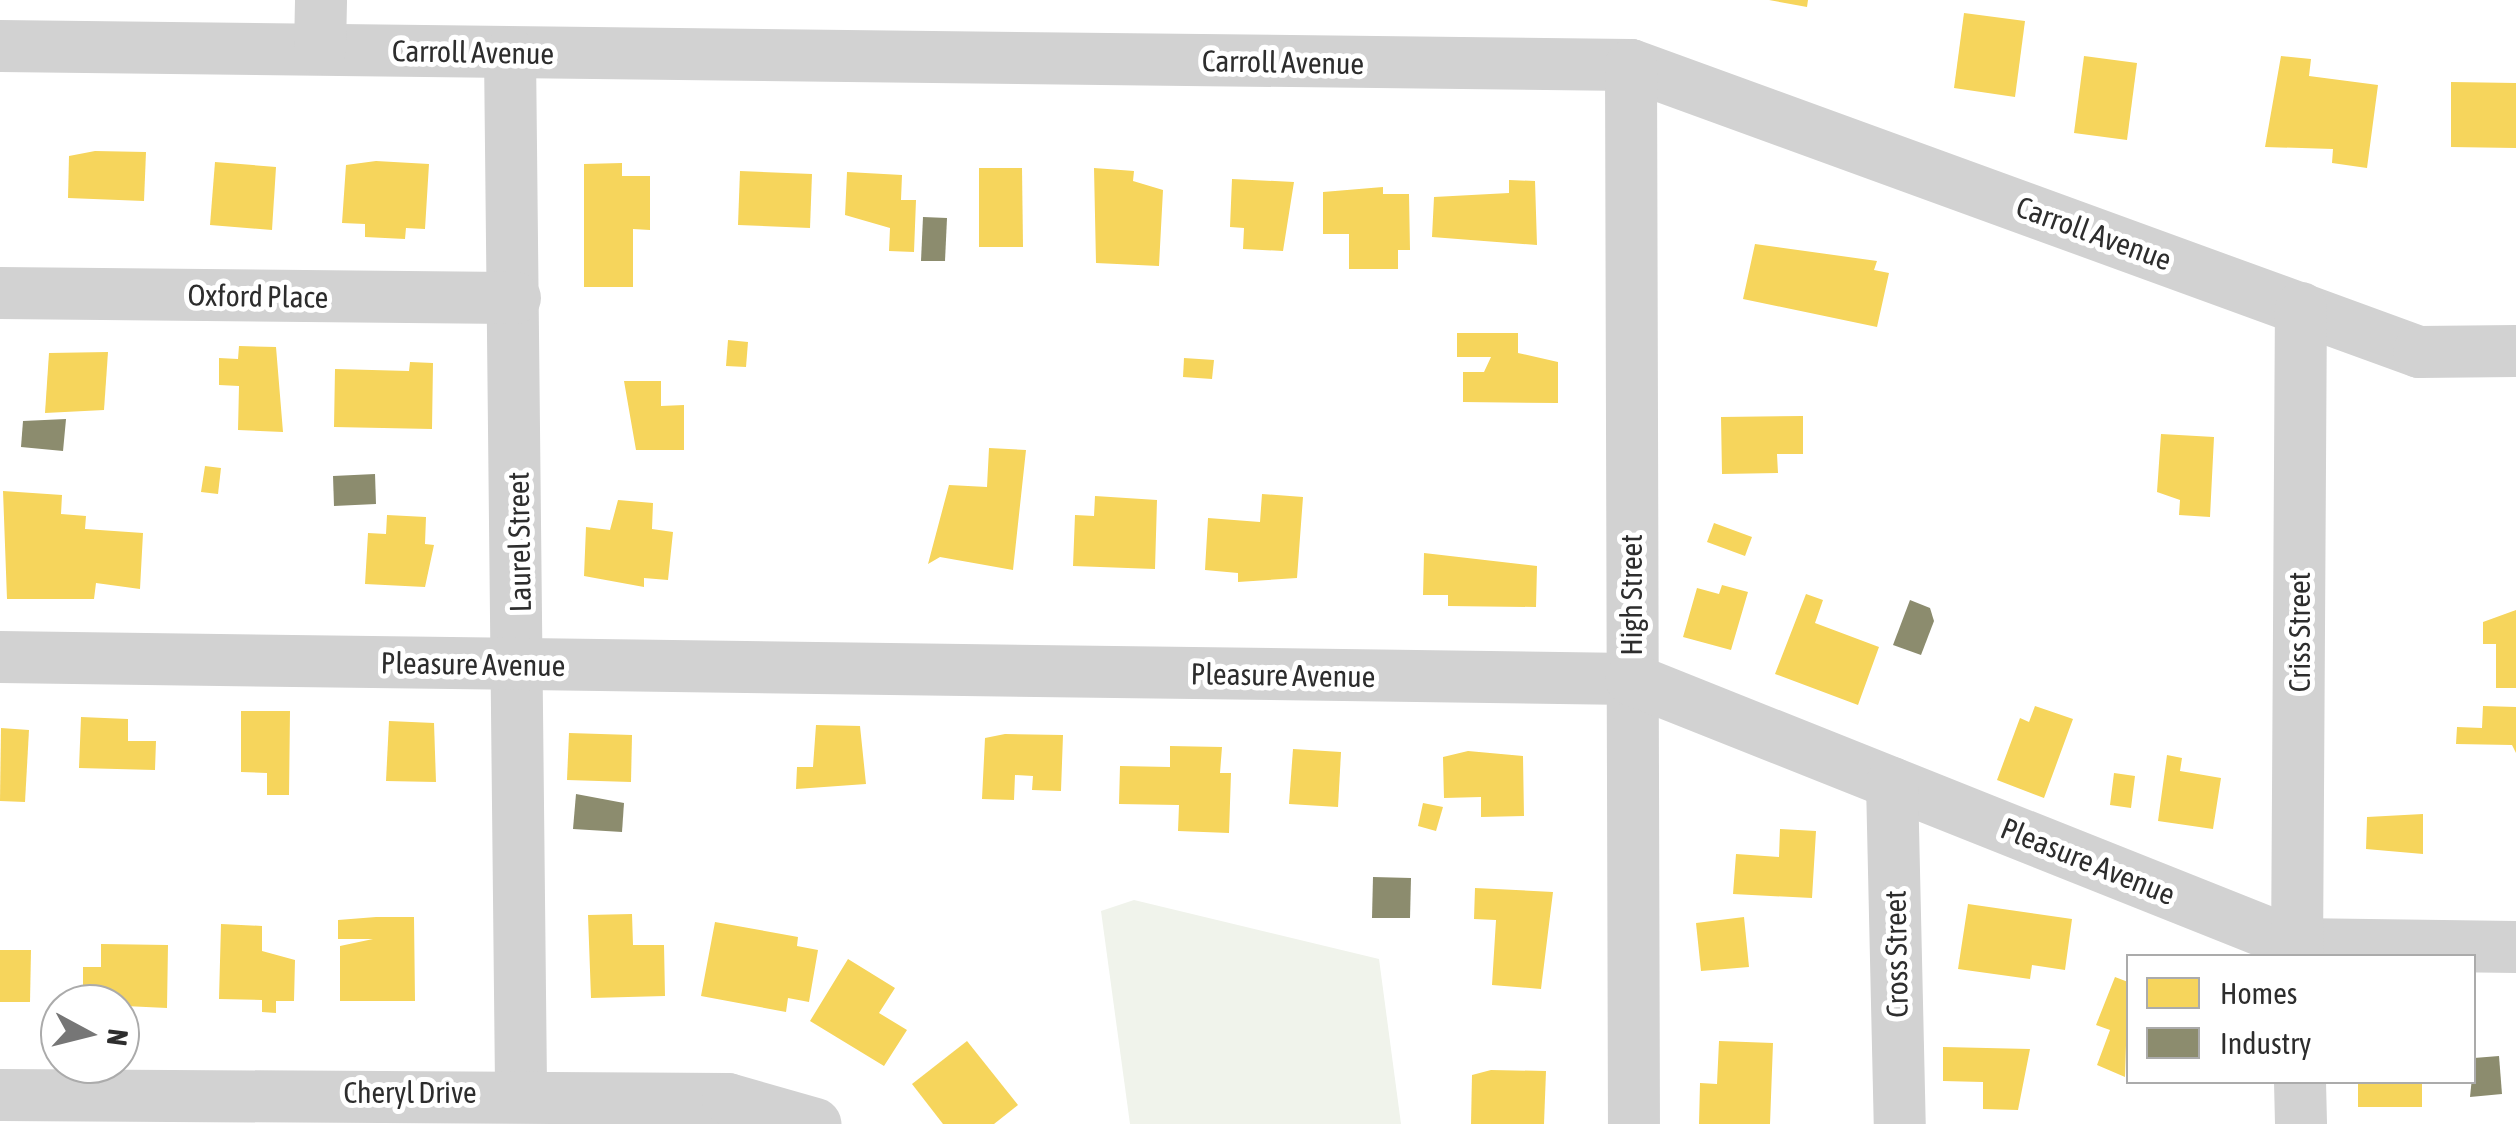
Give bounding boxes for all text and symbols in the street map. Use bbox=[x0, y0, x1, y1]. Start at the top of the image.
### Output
street label: Carroll Avenue bbox=[392, 33, 554, 71]
street label: Carroll Avenue bbox=[1202, 43, 1364, 81]
street label: Carroll Avenue bbox=[2012, 188, 2176, 278]
street label: Oxford Place bbox=[187, 277, 329, 315]
street label: Laurel Street bbox=[500, 471, 538, 613]
street label: High Street bbox=[1613, 534, 1649, 656]
street label: Criss Street bbox=[2281, 572, 2317, 692]
street label: Pleasure Avenue bbox=[380, 644, 566, 684]
street label: Pleasure Avenue bbox=[1190, 655, 1376, 695]
street label: Pleasure Avenue bbox=[1996, 810, 2180, 912]
street label: Cross Street bbox=[1877, 890, 1915, 1018]
legend bbox=[2126, 954, 2476, 1084]
text: Homes bbox=[2220, 976, 2297, 1010]
north arrow bbox=[40, 984, 140, 1084]
text: Industry bbox=[2220, 1026, 2311, 1060]
text: N bbox=[101, 1027, 135, 1048]
street label: Cheryl Drive bbox=[343, 1074, 477, 1110]

